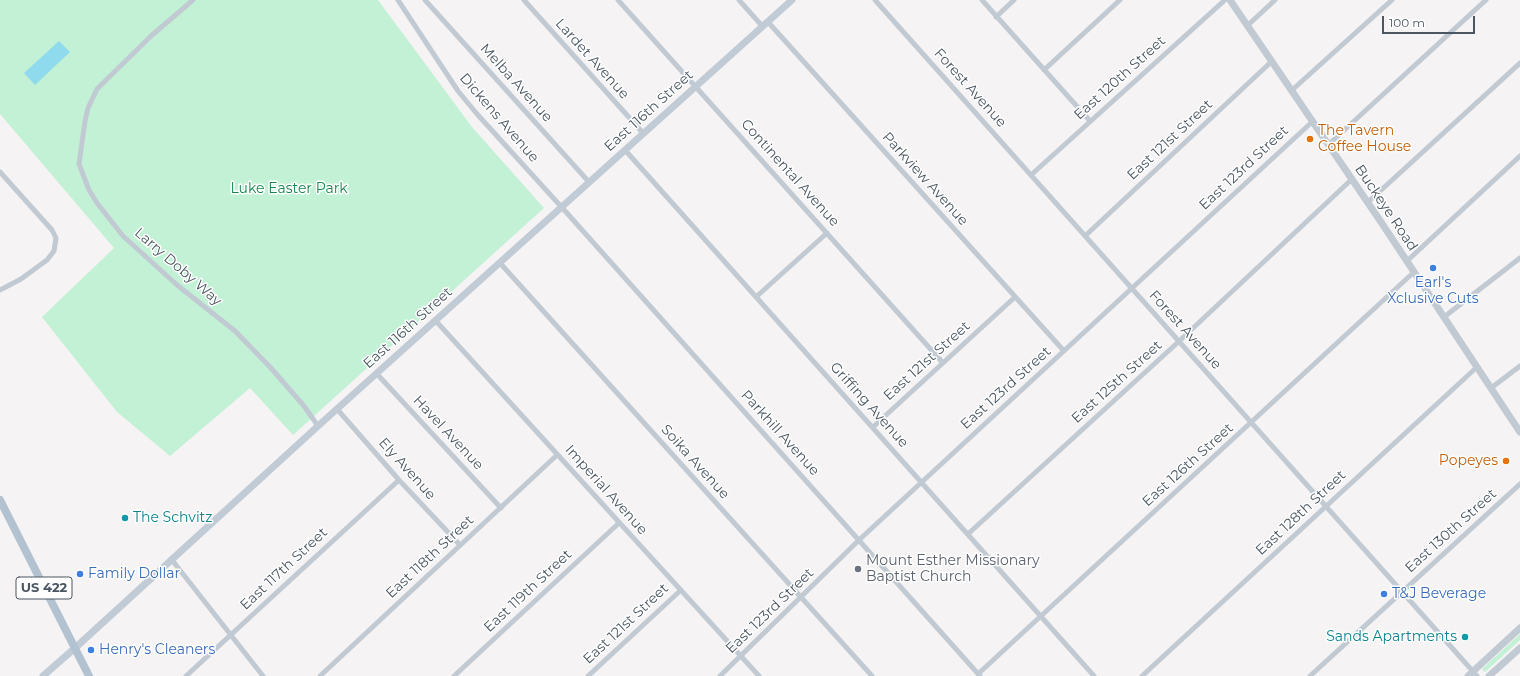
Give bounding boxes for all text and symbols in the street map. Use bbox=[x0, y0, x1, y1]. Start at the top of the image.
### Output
scale bar bbox=[1384, 8, 1477, 34]
street label: Lardet Avenue bbox=[552, 15, 632, 103]
text: 100 m bbox=[1389, 15, 1425, 30]
street label: East 120th Street bbox=[1071, 33, 1169, 123]
street label: Melba Avenue bbox=[476, 40, 556, 126]
street label: Forest Avenue bbox=[930, 45, 1010, 131]
street label: East 116th Street bbox=[601, 67, 697, 155]
street label: Dickens Avenue bbox=[456, 70, 542, 166]
street label: East 121st Street bbox=[1124, 96, 1216, 184]
street label: Continental Avenue bbox=[737, 116, 843, 230]
street label: East 123rd Street bbox=[1196, 122, 1292, 214]
place label: The Tavern Coffee House bbox=[1318, 123, 1411, 156]
street label: Parkview Avenue bbox=[879, 129, 971, 229]
marker: The Tavern Coffee House bbox=[1305, 134, 1315, 144]
street label: Buckeye Road bbox=[1351, 162, 1421, 254]
park label: Luke Easter Park bbox=[230, 181, 348, 197]
street label: Larry Doby Way bbox=[131, 225, 225, 309]
marker: Earl's Xclusive Cuts bbox=[1428, 263, 1438, 273]
place label: Earl's Xclusive Cuts bbox=[1387, 275, 1479, 308]
street label: East 116th Street bbox=[360, 284, 456, 372]
street label: Forest Avenue bbox=[1145, 287, 1225, 373]
street label: East 121st Street bbox=[880, 318, 974, 404]
street label: East 125th Street bbox=[1068, 337, 1166, 427]
street label: East 123rd Street bbox=[957, 343, 1055, 433]
street label: Griffing Avenue bbox=[826, 359, 912, 451]
street label: Parkhill Avenue bbox=[737, 387, 823, 479]
street label: Havel Avenue bbox=[409, 392, 487, 474]
street label: East 126th Street bbox=[1139, 420, 1237, 510]
street label: Soika Avenue bbox=[657, 421, 733, 503]
street label: Ely Avenue bbox=[375, 435, 439, 503]
street label: Imperial Avenue bbox=[561, 442, 651, 538]
place label: Popeyes bbox=[1439, 453, 1498, 469]
marker: Popeyes bbox=[1501, 456, 1511, 466]
street label: East 128th Street bbox=[1253, 467, 1349, 559]
street label: East 130th Street bbox=[1402, 486, 1500, 576]
place label: The Schvitz bbox=[133, 510, 212, 526]
street label: East 118th Street bbox=[383, 512, 477, 602]
marker: The Schvitz bbox=[120, 513, 130, 523]
street label: East 117th Street bbox=[237, 524, 331, 614]
street label: East 119th Street bbox=[481, 546, 575, 636]
place label: Mount Esther Missionary Baptist Church bbox=[866, 553, 1040, 586]
marker: Mount Esther Missionary Baptist Church bbox=[853, 564, 863, 574]
street label: East 123rd Street bbox=[723, 565, 817, 657]
place label: Family Dollar bbox=[88, 566, 180, 582]
marker: Family Dollar bbox=[75, 569, 85, 579]
road number: US 422 bbox=[16, 577, 72, 599]
street label: East 121st Street bbox=[580, 580, 672, 668]
place label: T&J Beverage bbox=[1392, 586, 1486, 602]
marker: T&J Beverage bbox=[1379, 589, 1389, 599]
place label: Sands Apartments bbox=[1326, 629, 1457, 645]
marker: Sands Apartments bbox=[1460, 632, 1470, 642]
place label: Henry's Cleaners bbox=[99, 642, 215, 658]
marker: Henry's Cleaners bbox=[86, 645, 96, 655]

